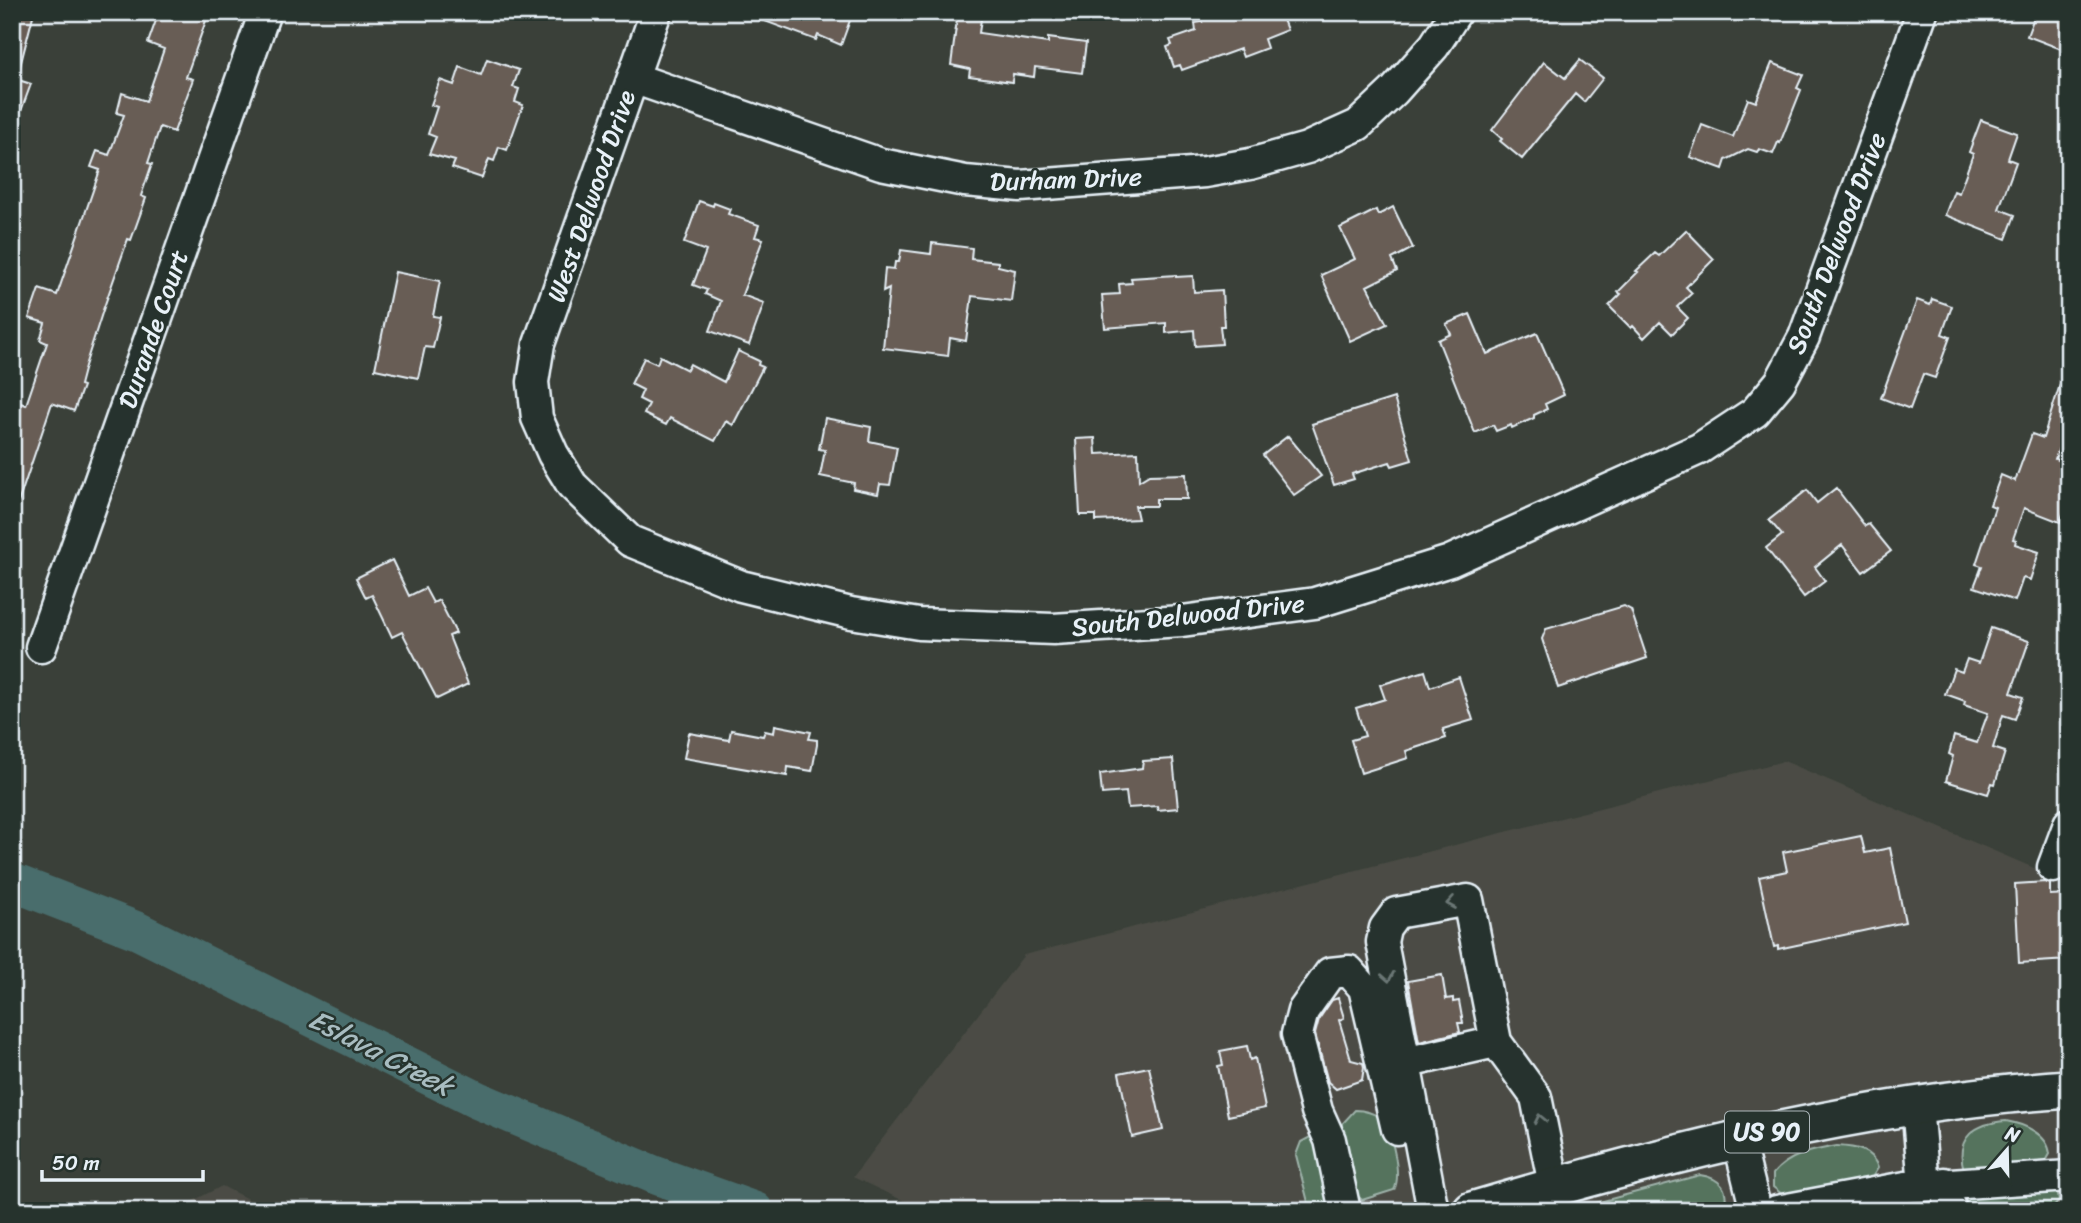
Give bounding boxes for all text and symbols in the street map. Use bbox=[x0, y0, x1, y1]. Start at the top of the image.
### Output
street label: West Delwood Drive bbox=[533, 83, 649, 309]
street label: South Delwood Drive bbox=[1773, 125, 1899, 361]
street label: Durham Drive bbox=[989, 153, 1143, 205]
street label: Durande Court bbox=[104, 243, 202, 415]
street label: South Delwood Drive bbox=[1069, 580, 1307, 650]
one-way arrow bbox=[1445, 895, 1457, 910]
one-way arrow bbox=[1380, 971, 1395, 983]
water label: Eslava Creek bbox=[300, 995, 464, 1111]
road number: US 90 bbox=[1725, 1112, 1809, 1152]
one-way arrow bbox=[1534, 1113, 1549, 1125]
north arrow bbox=[1972, 1114, 2042, 1184]
text: N bbox=[2000, 1116, 2025, 1153]
scale bar bbox=[42, 1139, 203, 1183]
text: 50 m bbox=[52, 1144, 100, 1182]

